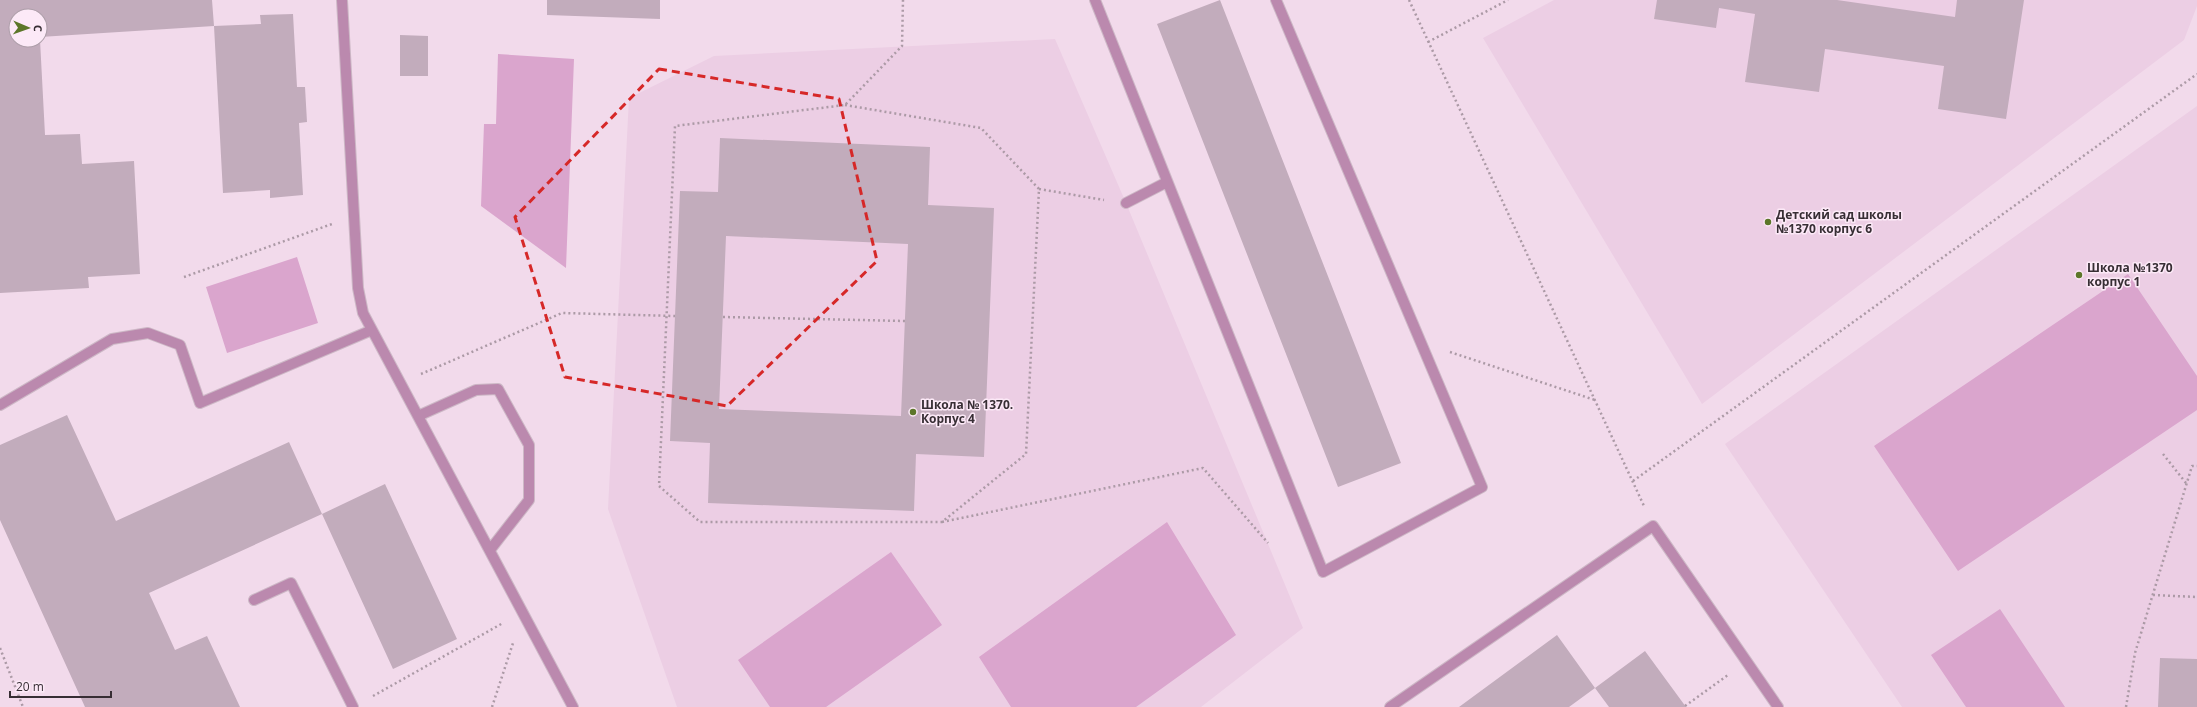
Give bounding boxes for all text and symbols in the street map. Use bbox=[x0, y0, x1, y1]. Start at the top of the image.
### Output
north arrow bbox=[8, 8, 48, 48]
text: С bbox=[31, 25, 46, 32]
place label: Детский сад школы №1370 корпус 6 bbox=[1776, 206, 1902, 237]
marker: Детский сад школы №1370 корпус 6 bbox=[1763, 217, 1773, 227]
place label: Школа №1370 корпус 1 bbox=[2087, 259, 2173, 290]
marker: Школа №1370 корпус 1 bbox=[2074, 270, 2084, 280]
place label: Школа № 1370. Корпус 4 bbox=[921, 396, 1013, 427]
marker: Школа № 1370. Корпус 4 bbox=[908, 407, 918, 417]
scale bar bbox=[10, 673, 111, 699]
text: 20 m bbox=[16, 678, 44, 695]

